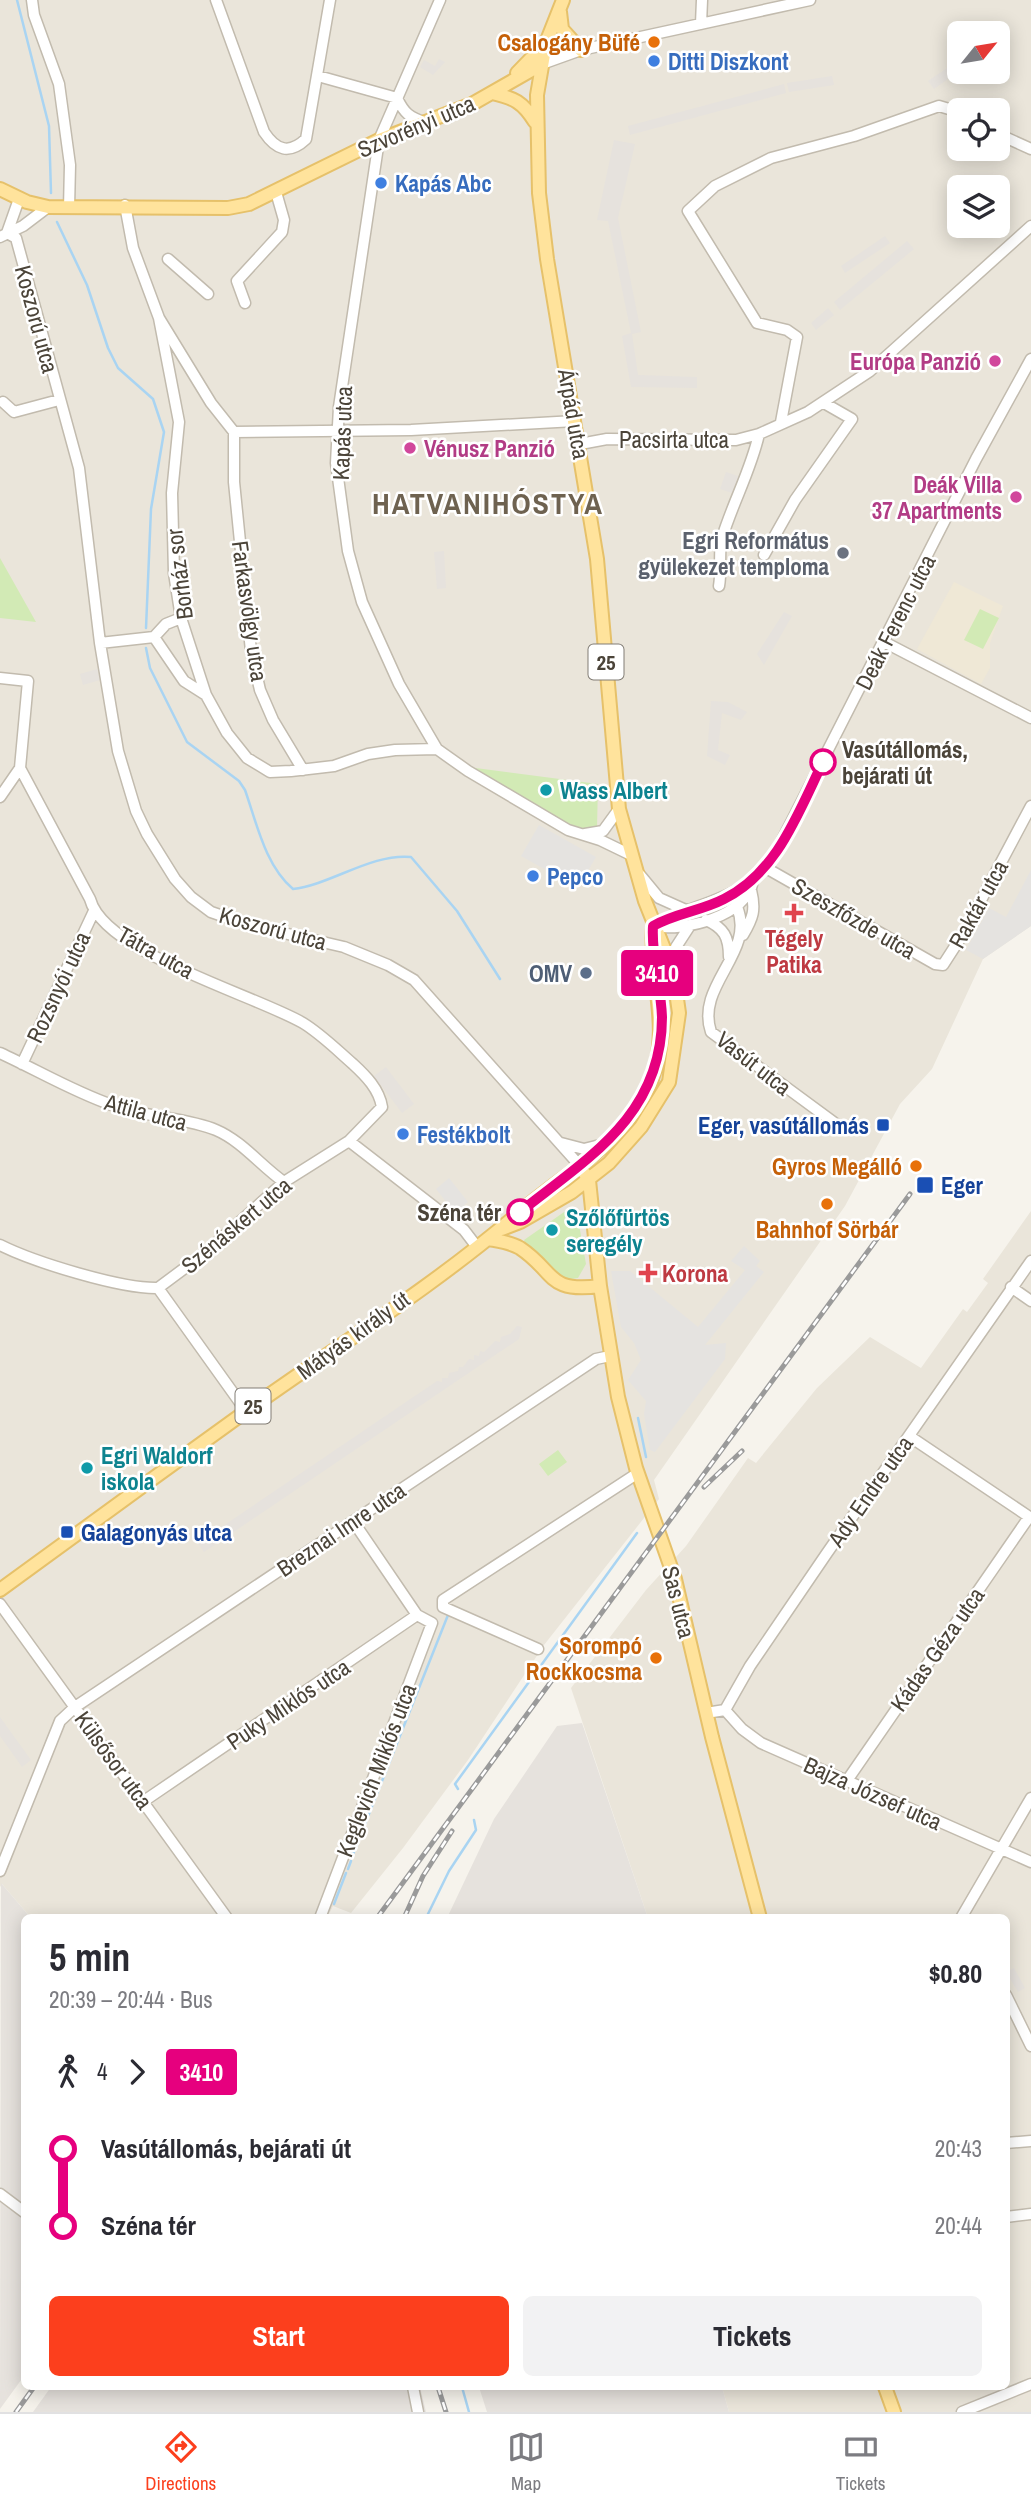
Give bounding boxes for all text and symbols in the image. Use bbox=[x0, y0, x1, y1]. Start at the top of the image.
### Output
north arrow bbox=[947, 21, 1010, 84]
map controls bbox=[947, 21, 1010, 238]
place label: Csalogány Büfé bbox=[497, 27, 640, 58]
marker: Csalogány Büfé bbox=[646, 34, 662, 50]
place label: Ditti Diszkont bbox=[668, 46, 789, 77]
marker: Ditti Diszkont bbox=[646, 53, 662, 69]
street label: Szvorényi utca bbox=[353, 87, 480, 165]
button: locate bbox=[947, 98, 1010, 161]
place label: Kapás Abc bbox=[395, 168, 492, 199]
marker: Kapás Abc bbox=[373, 175, 389, 191]
button: layers bbox=[947, 175, 1010, 238]
street label: Koszorú utca bbox=[8, 262, 66, 377]
place label: Európa Panzió bbox=[850, 346, 981, 377]
marker: Európa Panzió bbox=[987, 353, 1003, 369]
street label: Árpád utca bbox=[551, 365, 597, 462]
street label: Kapás utca bbox=[325, 385, 359, 481]
street label: Pacsirta utca bbox=[619, 424, 730, 455]
place label: Vénusz Panzió bbox=[424, 433, 555, 464]
marker: Vénusz Panzió bbox=[402, 440, 418, 456]
place label: Deák Villa 37 Apartments bbox=[872, 469, 1003, 526]
district label: HATVANIHÓSTYA bbox=[372, 483, 604, 523]
marker: Deák Villa 37 Apartments bbox=[1008, 489, 1024, 505]
place label: Egri Református gyülekezet temploma bbox=[638, 525, 830, 582]
street label: Borház sor bbox=[158, 526, 200, 621]
street label: Farkasvölgy utca bbox=[225, 539, 275, 684]
marker: Egri Református gyülekezet temploma bbox=[835, 545, 851, 561]
street label: Deák Ferenc utca bbox=[848, 549, 943, 695]
road number: 25 bbox=[588, 644, 624, 680]
place label: Vasútállomás, bejárati út bbox=[842, 734, 968, 791]
marker: Vasútállomás, bejárati út bbox=[810, 749, 836, 775]
place label: Wass Albert bbox=[560, 775, 668, 806]
marker: Wass Albert bbox=[538, 782, 554, 798]
street label: Raktár utca bbox=[941, 854, 1015, 954]
place label: Pepco bbox=[547, 861, 604, 892]
marker: Pepco bbox=[525, 868, 541, 884]
street label: Szeszfőzde utca bbox=[786, 870, 922, 966]
street label: Koszorú utca bbox=[216, 899, 331, 957]
marker: Tégely Patika bbox=[786, 905, 802, 921]
street label: Tátra utca bbox=[112, 918, 200, 986]
place label: Tégely Patika bbox=[765, 923, 824, 980]
street label: Rozsnyói utca bbox=[19, 926, 98, 1048]
line badge: 3410 bbox=[608, 950, 706, 996]
text: 3410 bbox=[635, 957, 679, 989]
place label: OMV bbox=[529, 958, 572, 989]
marker: OMV bbox=[578, 965, 594, 981]
street label: Vasút utca bbox=[710, 1024, 799, 1103]
street label: Attila utca bbox=[101, 1086, 191, 1138]
place label: Eger, vasútállomás bbox=[698, 1110, 869, 1141]
marker: Eger, vasútállomás bbox=[875, 1117, 891, 1133]
place label: Festékbolt bbox=[417, 1119, 510, 1150]
marker: Festékbolt bbox=[395, 1126, 411, 1142]
place label: Gyros Megálló bbox=[772, 1151, 902, 1182]
marker: Gyros Megálló bbox=[908, 1158, 924, 1174]
street label: Szénáskert utca bbox=[174, 1169, 298, 1280]
place label: Eger bbox=[941, 1170, 984, 1201]
marker: Eger bbox=[915, 1175, 935, 1195]
marker: Bahnhof Sörbár bbox=[819, 1196, 835, 1212]
place label: Széna tér bbox=[417, 1197, 502, 1228]
marker: Széna tér bbox=[507, 1199, 533, 1225]
place label: Szőlőfürtös seregély bbox=[566, 1202, 670, 1259]
place label: Bahnhof Sörbár bbox=[756, 1214, 899, 1245]
marker: Szőlőfürtös seregély bbox=[544, 1222, 560, 1238]
place label: Korona bbox=[662, 1258, 729, 1289]
marker: Korona bbox=[640, 1265, 656, 1281]
street label: Mátyás király út bbox=[290, 1284, 416, 1386]
road number: 25 bbox=[236, 1388, 270, 1424]
street label: Ady Endre utca bbox=[820, 1429, 920, 1554]
place label: Egri Waldorf iskola bbox=[101, 1440, 213, 1497]
marker: Egri Waldorf iskola bbox=[79, 1460, 95, 1476]
street label: Breznai Imre utca bbox=[271, 1474, 412, 1583]
place label: Galagonyás utca bbox=[81, 1517, 232, 1548]
marker: Galagonyás utca bbox=[59, 1524, 75, 1540]
street label: Sas utca bbox=[655, 1563, 703, 1642]
street label: Kádas Géza utca bbox=[883, 1580, 991, 1717]
place label: Sorompó Rockkocsma bbox=[526, 1630, 643, 1687]
marker: Sorompó Rockkocsma bbox=[648, 1650, 664, 1666]
street label: Puky Miklós utca bbox=[220, 1651, 356, 1757]
street label: Keglevich Miklós utca bbox=[329, 1678, 424, 1861]
street label: Külsősor utca bbox=[68, 1705, 160, 1816]
street label: Bajza József utca bbox=[799, 1749, 947, 1837]
text: 5 min bbox=[49, 1932, 130, 1983]
text: $0.80 bbox=[929, 1956, 982, 1991]
text: 20:39 – 20:44 · Bus bbox=[49, 1984, 213, 2015]
icon: walk bbox=[49, 2053, 87, 2091]
icon: forward bbox=[118, 2053, 156, 2091]
text: 4 bbox=[97, 2056, 108, 2087]
text: 3410 bbox=[180, 2056, 223, 2088]
text: Vasútállomás, bejárati út bbox=[101, 2131, 351, 2166]
text: 20:43 bbox=[935, 2133, 982, 2164]
text: Széna tér bbox=[101, 2208, 196, 2243]
text: 20:44 bbox=[935, 2210, 982, 2241]
button: Start bbox=[49, 2296, 509, 2376]
button: Tickets bbox=[523, 2296, 982, 2376]
tab: Directions bbox=[145, 2428, 216, 2496]
tab: Map bbox=[507, 2428, 545, 2496]
tab: Tickets bbox=[836, 2428, 886, 2496]

